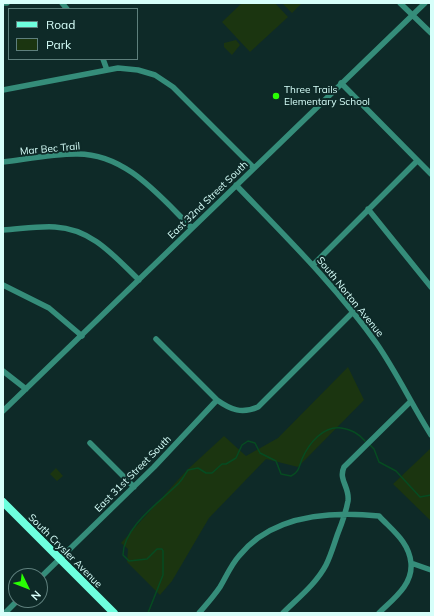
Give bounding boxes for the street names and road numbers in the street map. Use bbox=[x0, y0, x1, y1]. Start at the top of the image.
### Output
street label: Mar Bec Trail bbox=[19, 140, 81, 158]
street label: East 32nd Street South bbox=[165, 159, 251, 241]
street label: South Norton Avenue bbox=[314, 255, 386, 339]
street label: East 31st Street South bbox=[92, 433, 174, 515]
street label: South Crysler Avenue bbox=[26, 512, 104, 590]

